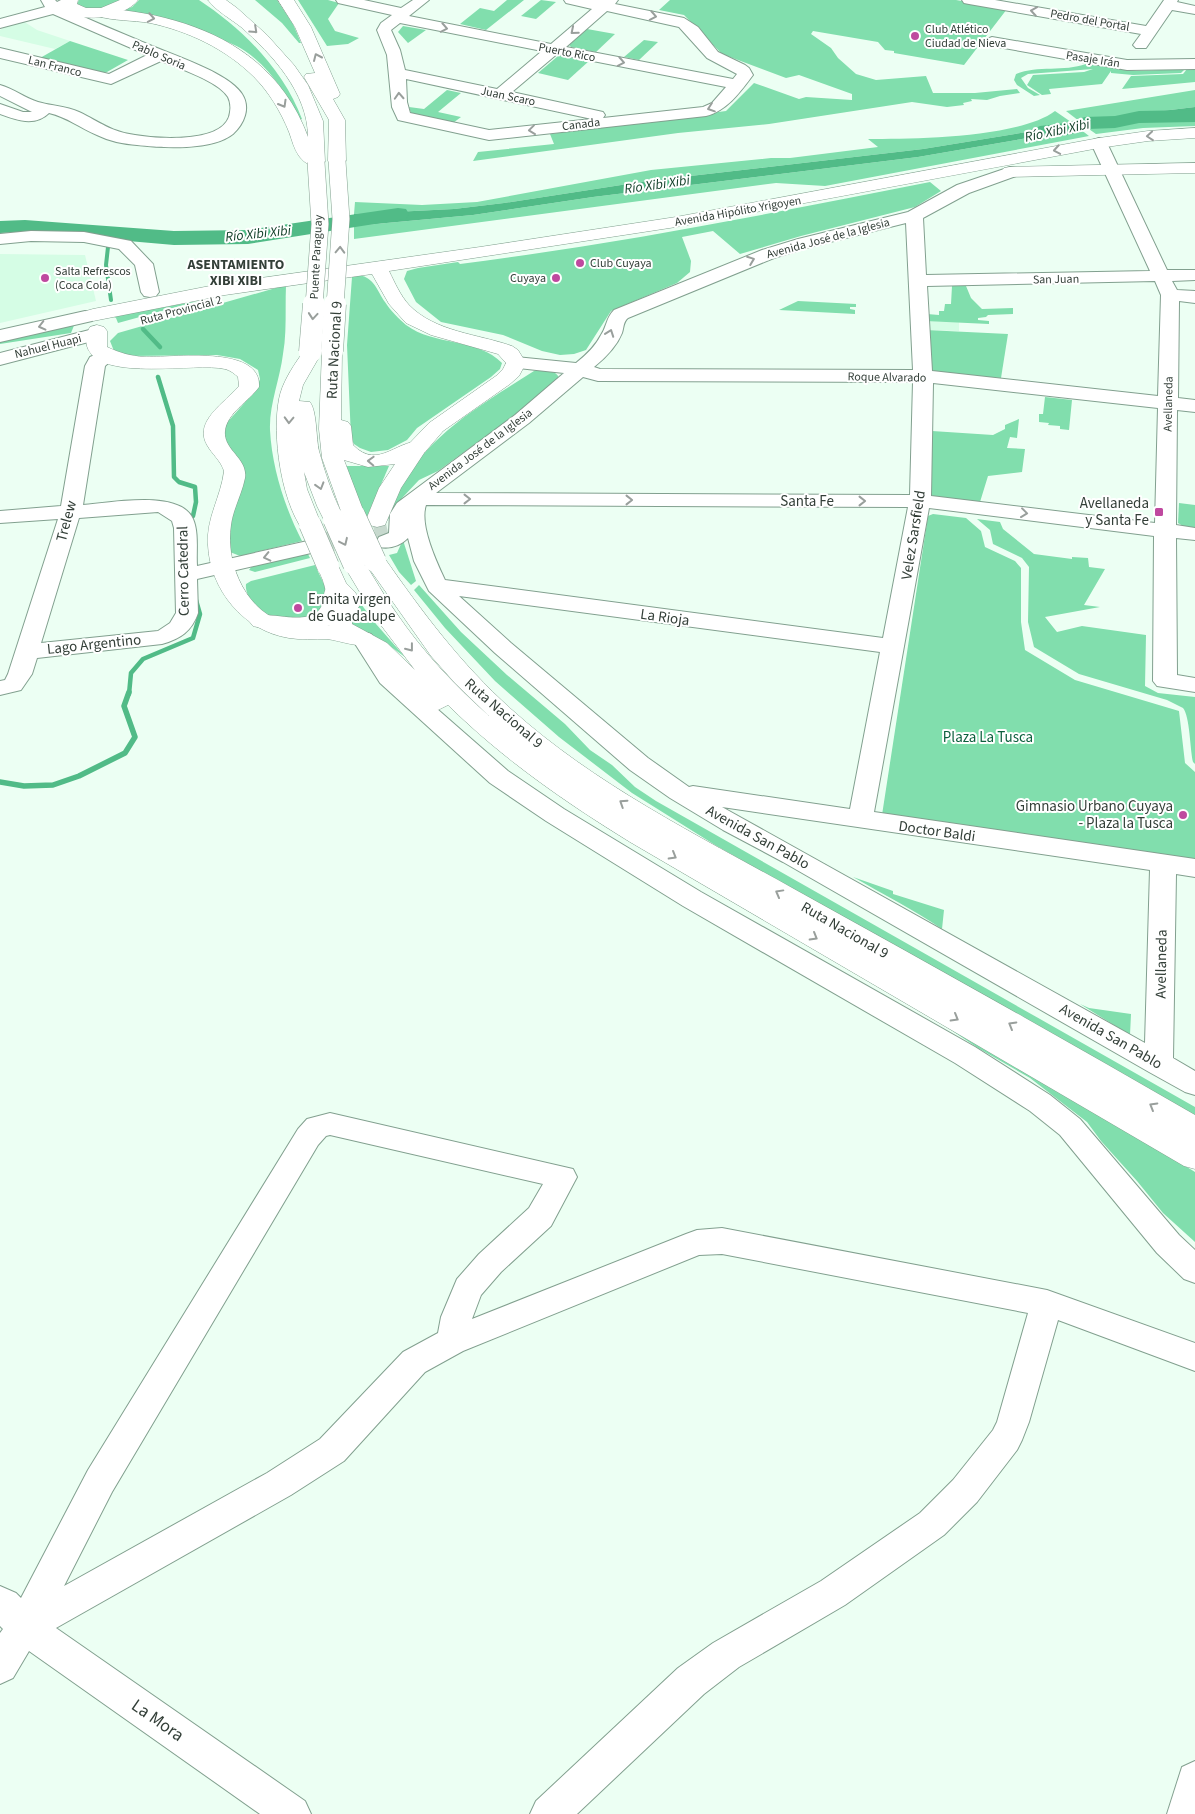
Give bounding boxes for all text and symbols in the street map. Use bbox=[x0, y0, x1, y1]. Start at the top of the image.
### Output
street label: Pedro del Portal bbox=[1049, 5, 1131, 36]
one-way arrow bbox=[1030, 6, 1038, 16]
one-way arrow bbox=[649, 10, 658, 20]
one-way arrow bbox=[146, 13, 155, 23]
place label: Club Atlético Ciudad de Nieva bbox=[925, 21, 1006, 52]
one-way arrow bbox=[440, 22, 449, 32]
one-way arrow bbox=[249, 24, 258, 33]
one-way arrow bbox=[570, 26, 579, 35]
marker: Club Atlético Ciudad de Nieva bbox=[909, 30, 921, 42]
street label: Pablo Soria bbox=[129, 36, 188, 74]
street label: Puerto Rico bbox=[537, 39, 597, 66]
street label: Pasaje Irán bbox=[1065, 47, 1121, 72]
street label: Lan Franco bbox=[26, 52, 83, 81]
one-way arrow bbox=[313, 53, 323, 62]
one-way arrow bbox=[617, 56, 626, 67]
street label: Juan Scaro bbox=[479, 82, 537, 111]
one-way arrow bbox=[393, 92, 404, 100]
one-way arrow bbox=[276, 99, 286, 108]
one-way arrow bbox=[707, 102, 715, 112]
street label: Canada bbox=[561, 114, 601, 135]
water label: Río Xibi Xibi bbox=[1023, 114, 1092, 148]
one-way arrow bbox=[528, 124, 536, 135]
one-way arrow bbox=[1145, 130, 1153, 141]
one-way arrow bbox=[1052, 144, 1061, 154]
water label: Río Xibi Xibi bbox=[623, 170, 692, 199]
street label: Avenida Hipólito Yrigoyen bbox=[674, 192, 803, 231]
street label: Puente Paraguay bbox=[306, 214, 327, 300]
street label: Avenida José de la Iglesia bbox=[765, 214, 892, 263]
water label: Río Xibi Xibi bbox=[224, 221, 293, 247]
one-way arrow bbox=[335, 246, 345, 254]
district label: ASENTAMIENTO XIBI XIBI bbox=[187, 255, 284, 291]
place label: Club Cuyaya bbox=[590, 255, 652, 272]
one-way arrow bbox=[746, 256, 754, 266]
marker: Club Cuyaya bbox=[574, 257, 586, 269]
place label: Salta Refrescos (Coca Cola) bbox=[55, 263, 131, 294]
place label: Cuyaya bbox=[510, 270, 546, 287]
street label: San Juan bbox=[1033, 271, 1079, 288]
marker: Salta Refrescos (Coca Cola) bbox=[39, 272, 51, 284]
marker: Cuyaya bbox=[550, 272, 562, 284]
street label: Ruta Provincial 2 bbox=[138, 291, 224, 330]
street label: Ruta Nacional 9 bbox=[321, 301, 348, 400]
one-way arrow bbox=[307, 312, 318, 320]
one-way arrow bbox=[38, 320, 47, 331]
one-way arrow bbox=[604, 329, 614, 338]
street label: Nahuel Huapi bbox=[13, 330, 83, 363]
street label: Roque Alvarado bbox=[847, 368, 927, 387]
street label: Avellaneda bbox=[1160, 376, 1177, 432]
street label: Avenida José de la Iglesia bbox=[424, 404, 536, 494]
one-way arrow bbox=[283, 416, 294, 424]
one-way arrow bbox=[367, 455, 375, 466]
one-way arrow bbox=[314, 481, 324, 490]
street label: Velez Sarsfield bbox=[896, 489, 931, 581]
street label: Santa Fe bbox=[780, 491, 834, 512]
place label: Avellaneda y Santa Fe bbox=[1080, 493, 1149, 531]
one-way arrow bbox=[464, 494, 471, 504]
one-way arrow bbox=[626, 495, 634, 505]
one-way arrow bbox=[858, 496, 866, 506]
street label: Trelew bbox=[51, 498, 82, 544]
marker: Avellaneda y Santa Fe bbox=[1153, 506, 1165, 518]
one-way arrow bbox=[1020, 507, 1028, 518]
street label: Cerro Catedral bbox=[172, 526, 195, 616]
one-way arrow bbox=[338, 537, 348, 546]
one-way arrow bbox=[263, 551, 272, 562]
place label: Ermita virgen de Guadalupe bbox=[308, 589, 395, 627]
marker: Ermita virgen de Guadalupe bbox=[292, 602, 304, 614]
street label: La Rioja bbox=[639, 604, 691, 631]
street label: Lago Argentino bbox=[46, 629, 142, 660]
one-way arrow bbox=[405, 643, 414, 652]
street label: Ruta Nacional 9 bbox=[460, 673, 548, 753]
park label: Plaza La Tusca bbox=[943, 727, 1033, 748]
place label: Gimnasio Urbano Cuyaya - Plaza la Tusca bbox=[1016, 796, 1173, 834]
one-way arrow bbox=[620, 800, 629, 809]
street label: Avenida San Pablo bbox=[702, 800, 813, 875]
marker: Gimnasio Urbano Cuyaya - Plaza la Tusca bbox=[1177, 809, 1189, 821]
street label: Doctor Baldi bbox=[897, 816, 977, 847]
one-way arrow bbox=[668, 850, 677, 860]
one-way arrow bbox=[776, 889, 785, 899]
street label: Ruta Nacional 9 bbox=[797, 897, 892, 964]
street label: Avellaneda bbox=[1150, 929, 1173, 999]
one-way arrow bbox=[809, 931, 818, 941]
street label: Avenida San Pablo bbox=[1055, 998, 1166, 1074]
one-way arrow bbox=[950, 1011, 959, 1021]
one-way arrow bbox=[1008, 1021, 1017, 1031]
one-way arrow bbox=[1149, 1102, 1158, 1112]
street label: La Mora bbox=[126, 1693, 189, 1748]

